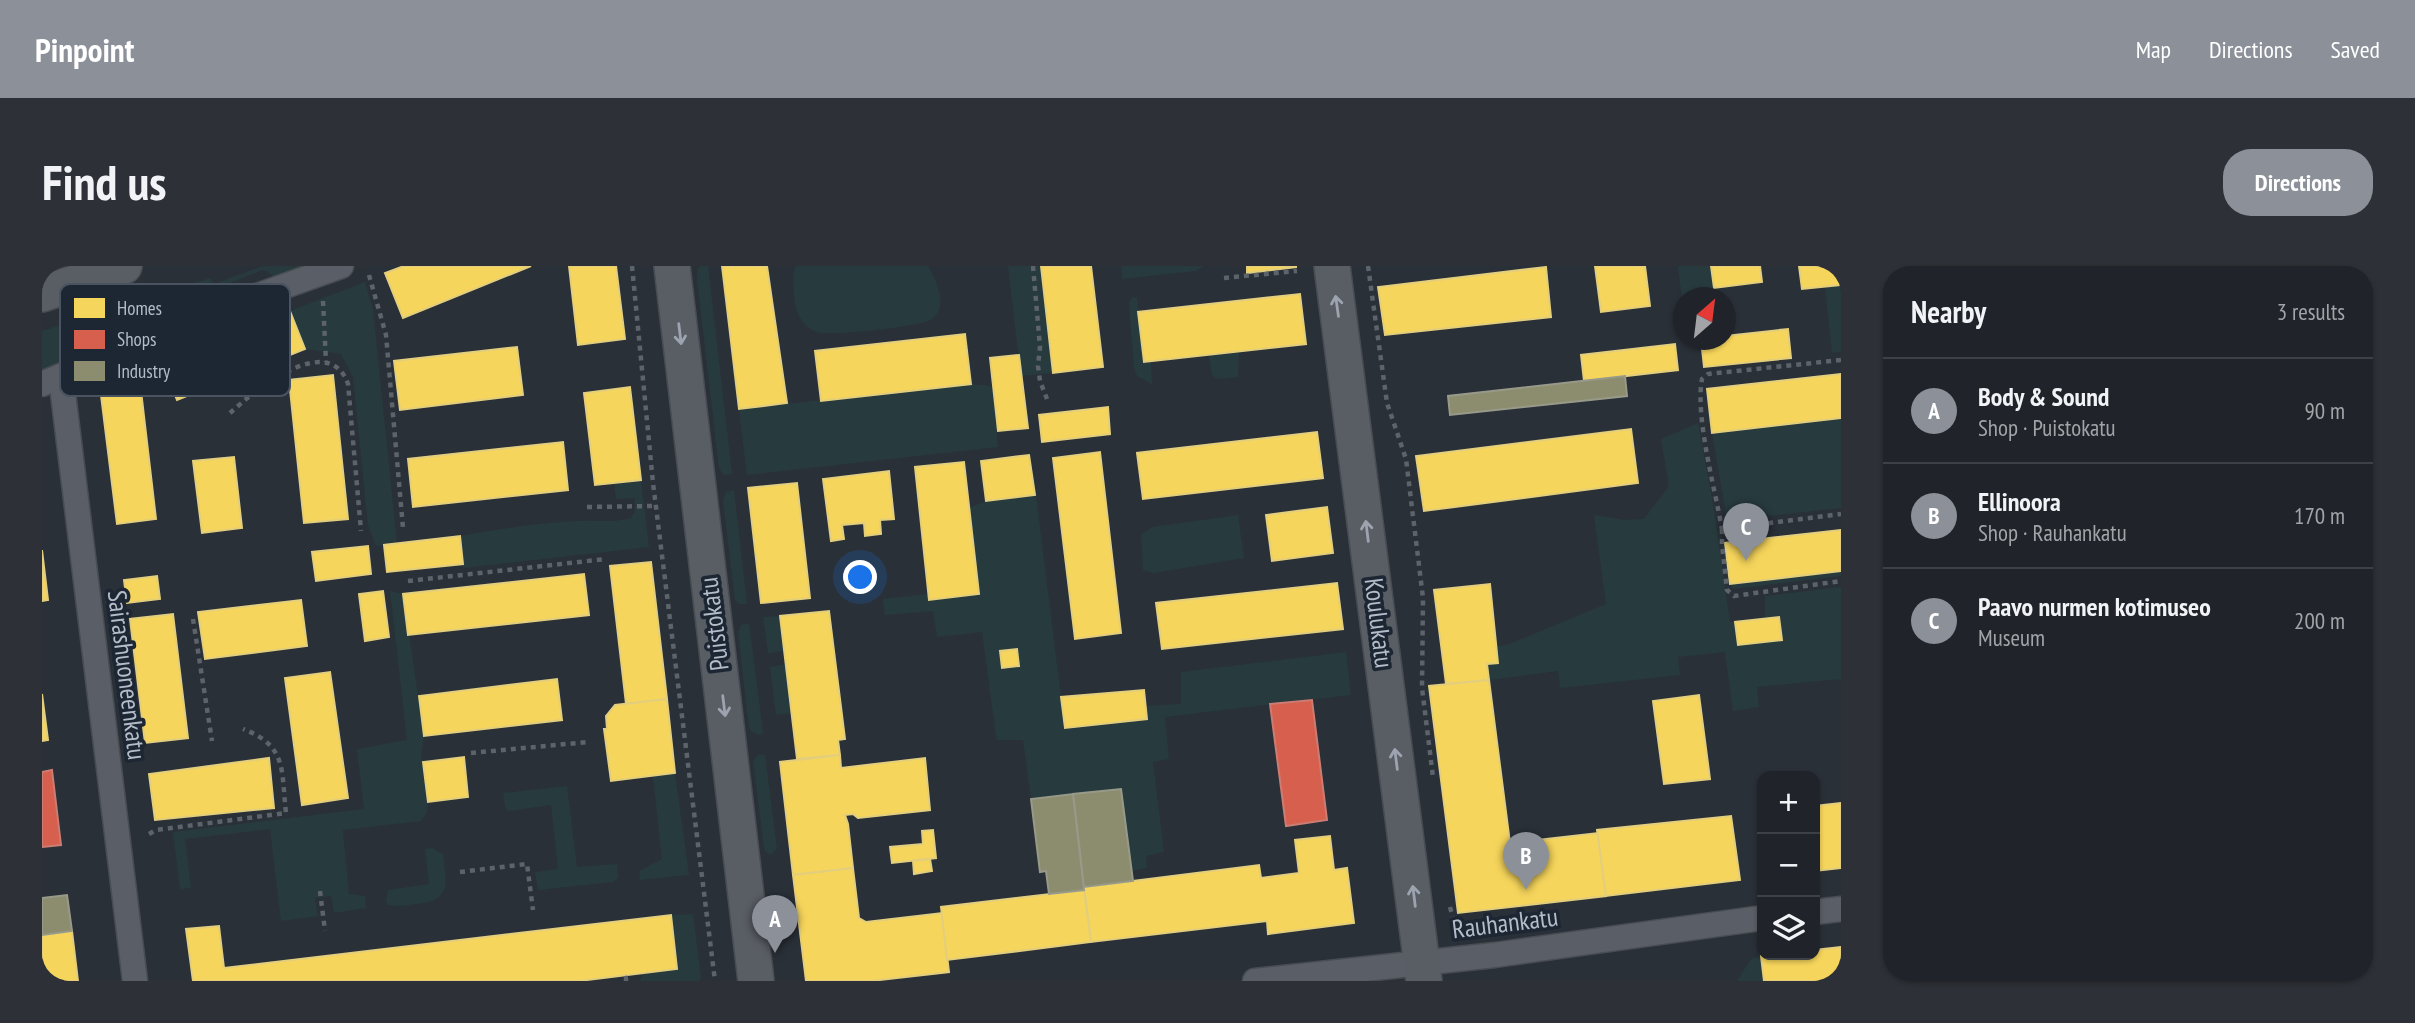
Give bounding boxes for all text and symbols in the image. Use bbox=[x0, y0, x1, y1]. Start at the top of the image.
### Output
text: Pinpoint bbox=[35, 28, 134, 71]
text: Map bbox=[2136, 34, 2171, 65]
text: Directions bbox=[2209, 34, 2293, 65]
text: Saved bbox=[2331, 34, 2380, 65]
button: Directions bbox=[2223, 149, 2373, 216]
text: Find us bbox=[42, 150, 166, 214]
legend bbox=[60, 284, 290, 396]
north arrow bbox=[1673, 287, 1736, 350]
text: Nearby bbox=[1911, 292, 1986, 331]
one-way arrow bbox=[1331, 295, 1344, 318]
text: Homes bbox=[117, 296, 162, 320]
text: 3 results bbox=[2277, 297, 2345, 326]
one-way arrow bbox=[674, 322, 687, 345]
text: Shops bbox=[117, 327, 156, 351]
text: Industry bbox=[117, 359, 171, 383]
text: Body & Sound bbox=[1978, 380, 2109, 413]
text: A bbox=[1928, 396, 1940, 425]
text: 90 m bbox=[2304, 396, 2345, 425]
text: Shop · Puistokatu bbox=[1978, 413, 2116, 442]
text: Ellinoora bbox=[1978, 485, 2061, 518]
text: B bbox=[1928, 501, 1940, 530]
text: 170 m bbox=[2294, 501, 2345, 530]
pin: C bbox=[1723, 503, 1769, 561]
text: Shop · Rauhankatu bbox=[1978, 518, 2127, 547]
one-way arrow bbox=[1361, 521, 1374, 543]
your location bbox=[843, 560, 877, 594]
street label: Puistokatu bbox=[691, 575, 736, 673]
street label: Koulukatu bbox=[1358, 576, 1401, 670]
street label: Sairashuoneenkatu bbox=[101, 588, 154, 762]
text: Paavo nurmen kotimuseo bbox=[1978, 590, 2211, 623]
text: C bbox=[1929, 606, 1939, 635]
text: 200 m bbox=[2294, 606, 2345, 635]
text: Museum bbox=[1978, 623, 2045, 652]
one-way arrow bbox=[717, 694, 730, 717]
one-way arrow bbox=[1390, 749, 1403, 771]
map controls bbox=[1757, 771, 1820, 960]
button: + bbox=[1757, 771, 1820, 834]
pin: B bbox=[1503, 832, 1549, 890]
button: − bbox=[1757, 834, 1820, 897]
one-way arrow bbox=[1407, 885, 1420, 907]
pin: A bbox=[752, 895, 798, 953]
button: layers bbox=[1757, 897, 1820, 960]
street label: Rauhankatu bbox=[1450, 900, 1560, 945]

